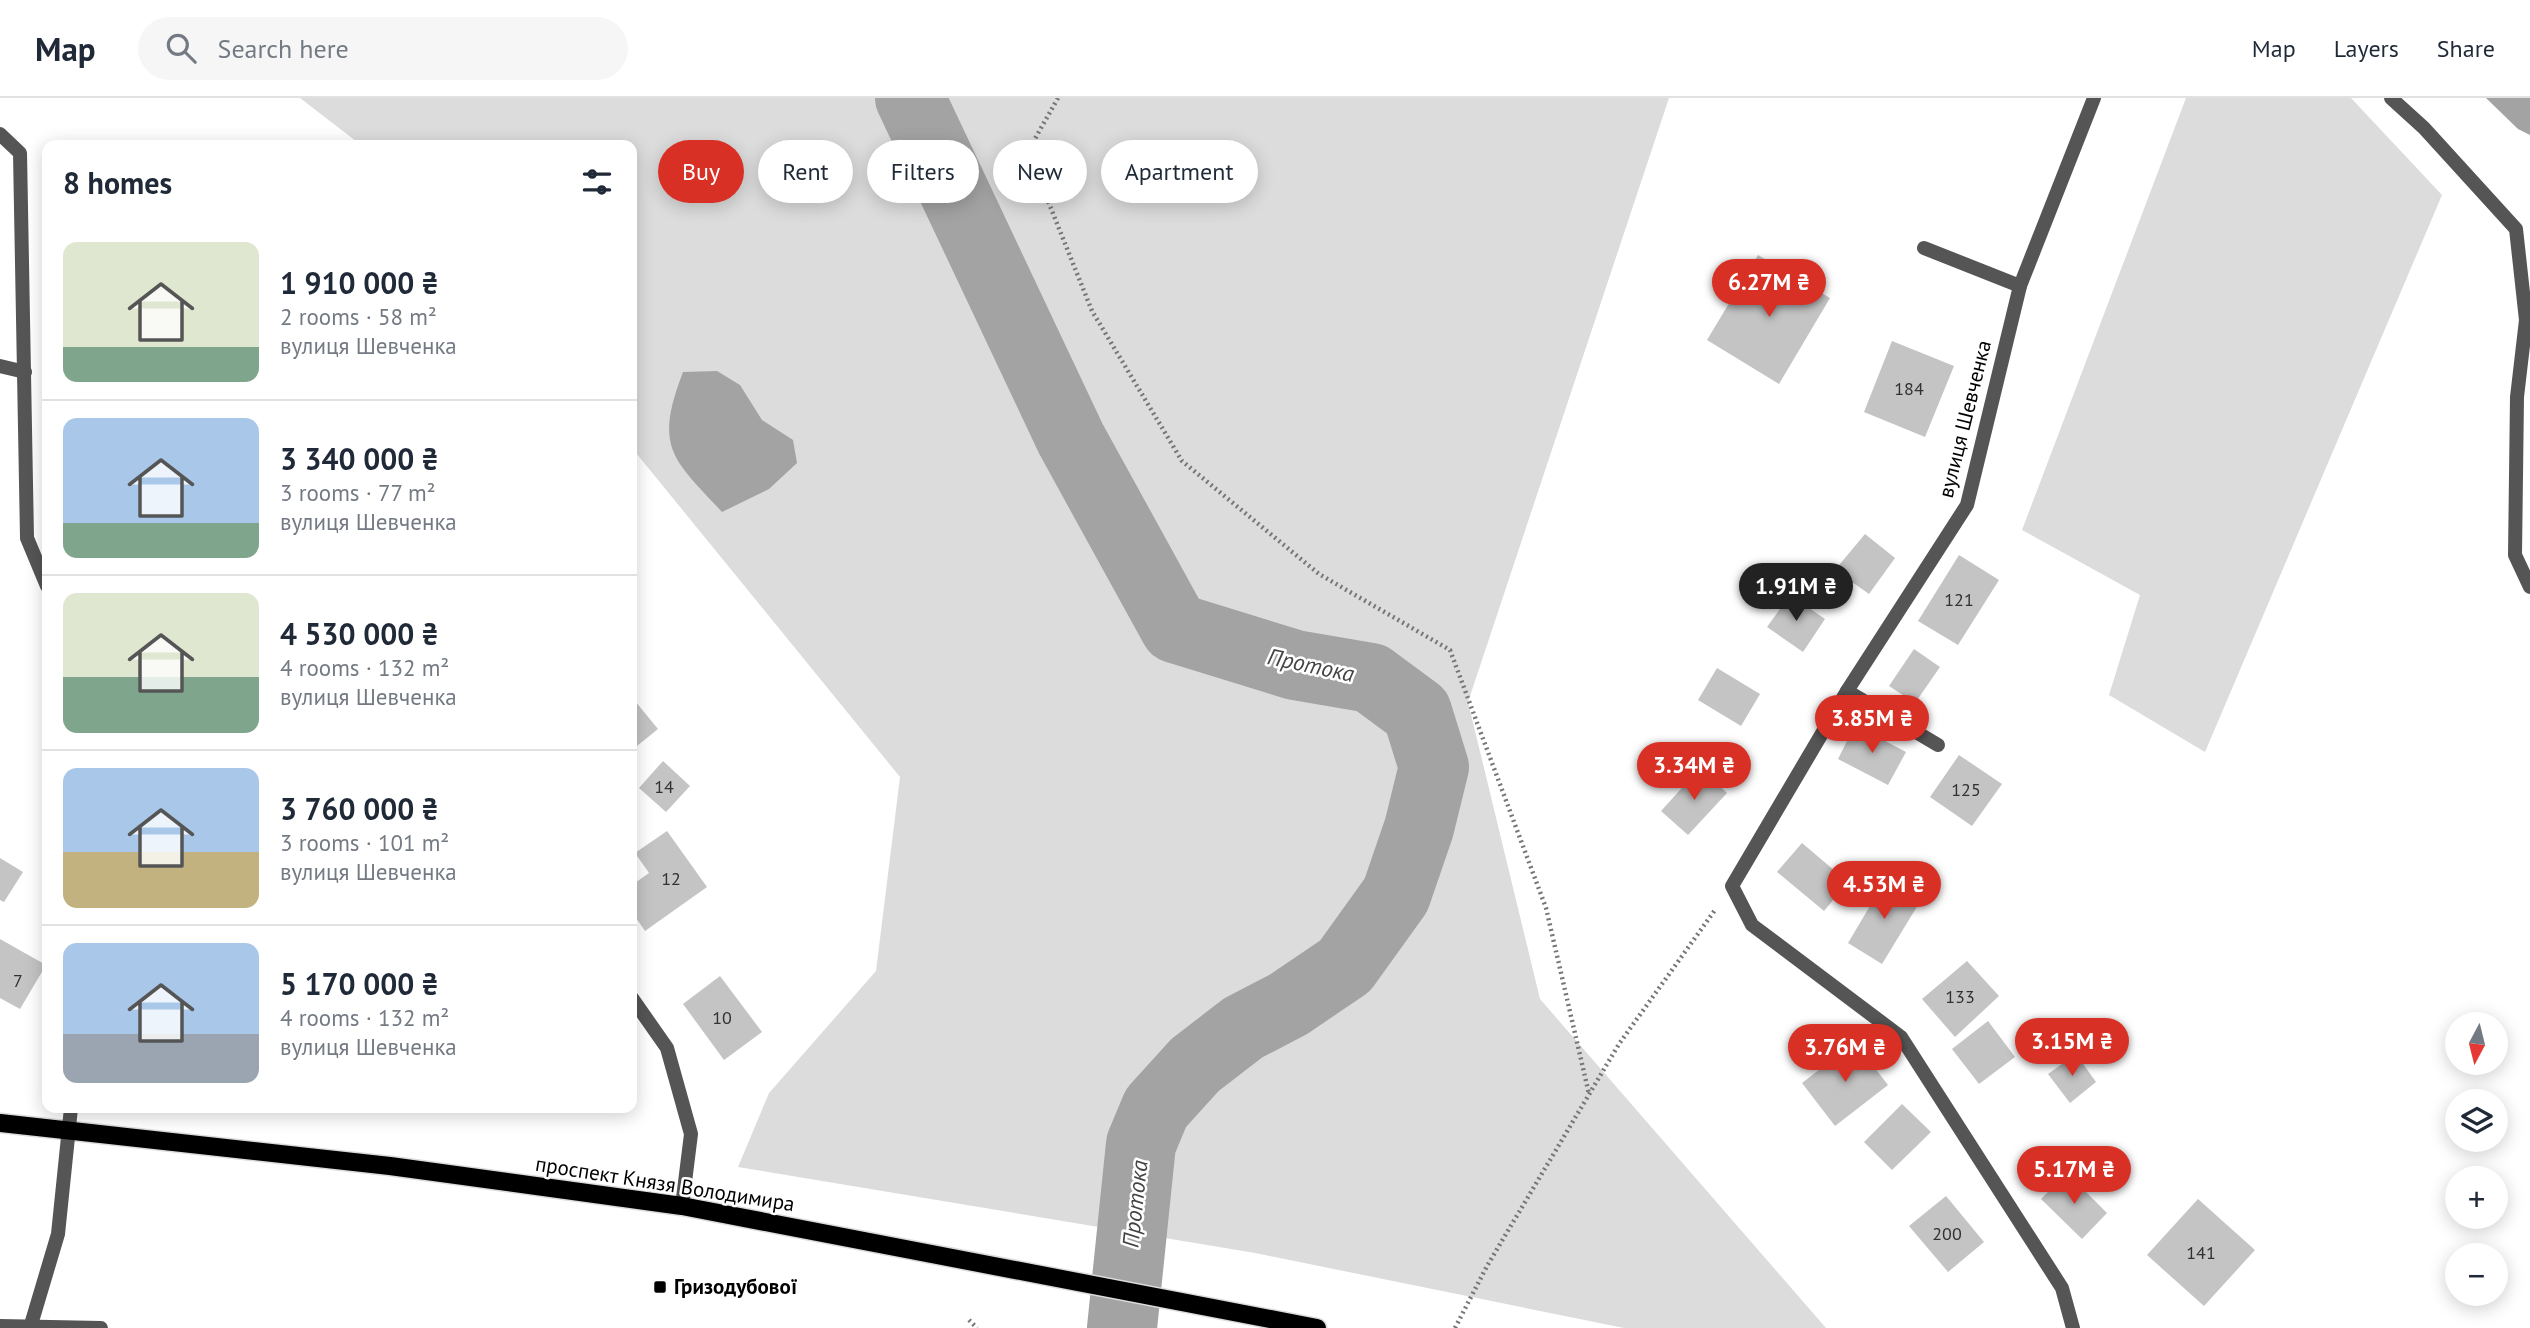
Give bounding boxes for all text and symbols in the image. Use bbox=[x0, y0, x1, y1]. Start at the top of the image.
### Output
search box bbox=[138, 17, 628, 80]
text: Map bbox=[35, 27, 96, 70]
icon: search bbox=[162, 29, 200, 67]
text: Search here bbox=[218, 32, 349, 65]
text: Map bbox=[2252, 33, 2296, 64]
text: Layers bbox=[2334, 33, 2399, 64]
text: Share bbox=[2437, 33, 2495, 64]
chip: Buy bbox=[658, 140, 744, 203]
chip: Rent bbox=[758, 140, 853, 203]
chip: Filters bbox=[867, 140, 979, 203]
chip: New bbox=[993, 140, 1087, 203]
chip: Apartment bbox=[1101, 140, 1258, 203]
text: 8 homes bbox=[63, 163, 172, 202]
icon: filters bbox=[578, 163, 616, 201]
pin: 6.27M ₴ bbox=[1704, 260, 1834, 319]
text: 1 910 000 ₴ bbox=[280, 263, 439, 302]
text: 6.27M ₴ bbox=[1728, 267, 1810, 296]
icon: home bbox=[119, 270, 203, 354]
text: 2 rooms · 58 m² bbox=[280, 302, 437, 331]
text: вулиця Шевченка bbox=[280, 331, 457, 360]
street label: вулиця Шевченка bbox=[1932, 337, 1997, 500]
house number: 184 bbox=[1894, 377, 1924, 400]
text: 3 340 000 ₴ bbox=[280, 439, 439, 478]
icon: home bbox=[119, 446, 203, 530]
text: 3 rooms · 77 m² bbox=[280, 478, 436, 507]
text: вулиця Шевченка bbox=[280, 507, 457, 536]
pin: 1.91M ₴ bbox=[1731, 564, 1861, 623]
text: 1.91M ₴ bbox=[1755, 571, 1837, 600]
house number: 121 bbox=[1944, 588, 1974, 611]
text: 4 530 000 ₴ bbox=[280, 614, 439, 653]
icon: home bbox=[119, 621, 203, 705]
water label: Протока bbox=[1265, 641, 1357, 688]
text: 4 rooms · 132 m² bbox=[280, 653, 449, 682]
text: вулиця Шевченка bbox=[280, 682, 457, 711]
pin: 3.85M ₴ bbox=[1807, 696, 1937, 755]
text: 3.85M ₴ bbox=[1831, 703, 1913, 732]
pin: 3.34M ₴ bbox=[1629, 742, 1759, 802]
text: 3.34M ₴ bbox=[1653, 750, 1735, 779]
house number: 14 bbox=[654, 775, 674, 798]
house number: 125 bbox=[1951, 778, 1981, 801]
text: 3 760 000 ₴ bbox=[280, 789, 439, 828]
icon: home bbox=[119, 796, 203, 880]
text: 3 rooms · 101 m² bbox=[280, 828, 449, 857]
text: вулиця Шевченка bbox=[280, 857, 457, 886]
pin: 4.53M ₴ bbox=[1819, 862, 1949, 921]
house number: 12 bbox=[661, 867, 681, 890]
text: 4.53M ₴ bbox=[1843, 869, 1925, 898]
text: 5 170 000 ₴ bbox=[280, 964, 439, 1003]
house number: 7 bbox=[13, 969, 23, 992]
icon: home bbox=[119, 971, 203, 1055]
house number: 133 bbox=[1945, 985, 1975, 1008]
text: 4 rooms · 132 m² bbox=[280, 1003, 449, 1032]
house number: 10 bbox=[712, 1006, 732, 1029]
north arrow bbox=[2445, 1012, 2508, 1074]
map controls bbox=[2445, 1012, 2508, 1306]
pin: 3.15M ₴ bbox=[2007, 1018, 2137, 1078]
pin: 3.76M ₴ bbox=[1780, 1024, 1910, 1084]
text: 3.15M ₴ bbox=[2031, 1026, 2113, 1055]
text: вулиця Шевченка bbox=[280, 1032, 457, 1061]
text: 3.76M ₴ bbox=[1804, 1032, 1886, 1061]
button: layers bbox=[2445, 1089, 2508, 1152]
pin: 5.17M ₴ bbox=[2009, 1146, 2139, 1206]
street label: проспект Князя Володимира bbox=[533, 1150, 797, 1217]
text: 5.17M ₴ bbox=[2033, 1154, 2115, 1183]
water label: Протока bbox=[1115, 1159, 1154, 1249]
button: + bbox=[2445, 1166, 2508, 1229]
house number: 200 bbox=[1932, 1222, 1962, 1245]
house number: 141 bbox=[2186, 1241, 2216, 1264]
button: − bbox=[2445, 1243, 2508, 1306]
place label: Гризодубової bbox=[674, 1273, 798, 1300]
marker: Гризодубової bbox=[652, 1279, 668, 1295]

